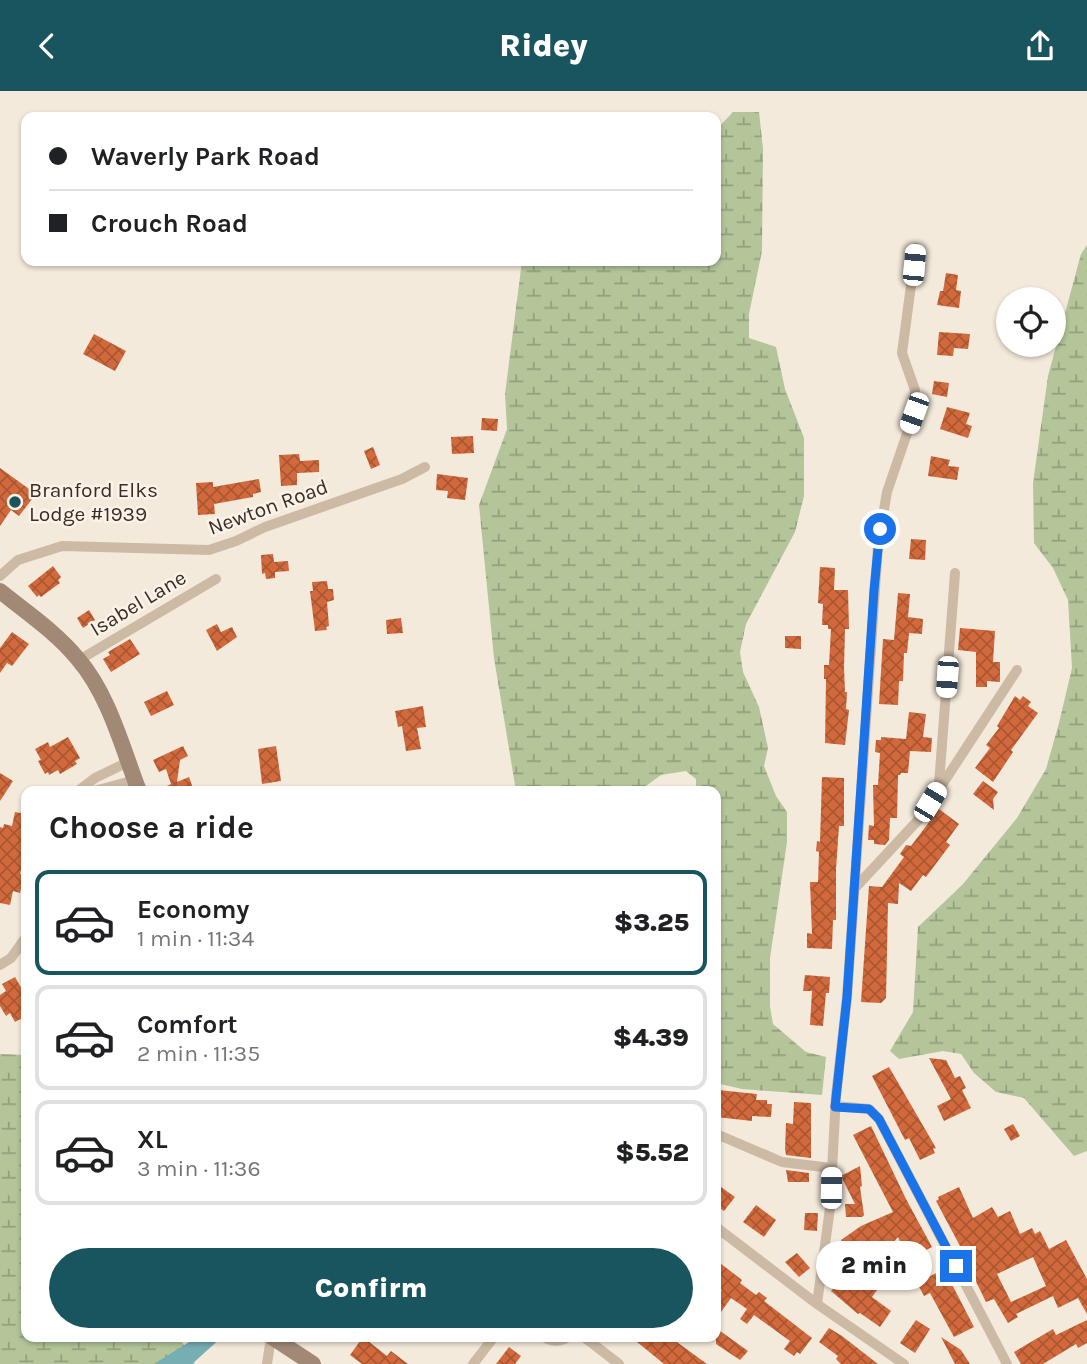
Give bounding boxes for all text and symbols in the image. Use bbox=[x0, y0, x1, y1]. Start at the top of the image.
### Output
icon: back bbox=[28, 27, 66, 65]
text: Ridey bbox=[499, 27, 588, 64]
icon: share bbox=[1021, 27, 1059, 65]
text: Waverly Park Road bbox=[91, 141, 320, 172]
text: Crouch Road bbox=[91, 208, 248, 239]
car bbox=[902, 243, 927, 287]
map controls bbox=[996, 287, 1066, 357]
button: locate bbox=[996, 287, 1066, 357]
car bbox=[897, 390, 932, 436]
street label: Newton Road bbox=[205, 474, 331, 540]
place label: Branford Elks Lodge #1939 bbox=[29, 478, 158, 526]
marker: Branford Elks Lodge #1939 bbox=[7, 494, 23, 510]
route start bbox=[864, 513, 896, 545]
street label: Isabel Lane bbox=[86, 565, 190, 641]
car bbox=[936, 655, 959, 699]
car bbox=[911, 779, 950, 825]
text: Choose a ride bbox=[49, 809, 254, 846]
icon: car bbox=[53, 891, 116, 954]
text: Economy bbox=[137, 894, 249, 925]
text: $3.25 bbox=[614, 907, 689, 938]
text: 1 min · 11:34 bbox=[137, 925, 254, 952]
icon: car bbox=[53, 1006, 116, 1069]
text: Comfort bbox=[137, 1009, 238, 1040]
text: $4.39 bbox=[613, 1022, 689, 1053]
text: 2 min · 11:35 bbox=[137, 1040, 260, 1067]
icon: car bbox=[53, 1121, 116, 1184]
text: XL bbox=[137, 1124, 168, 1155]
text: $5.52 bbox=[615, 1137, 689, 1168]
text: 3 min · 11:36 bbox=[137, 1155, 261, 1182]
car bbox=[821, 1167, 842, 1209]
callout: 2 min bbox=[816, 1241, 932, 1291]
button: Confirm bbox=[49, 1248, 693, 1328]
route end bbox=[940, 1250, 972, 1282]
text: 2 min bbox=[841, 1252, 907, 1279]

